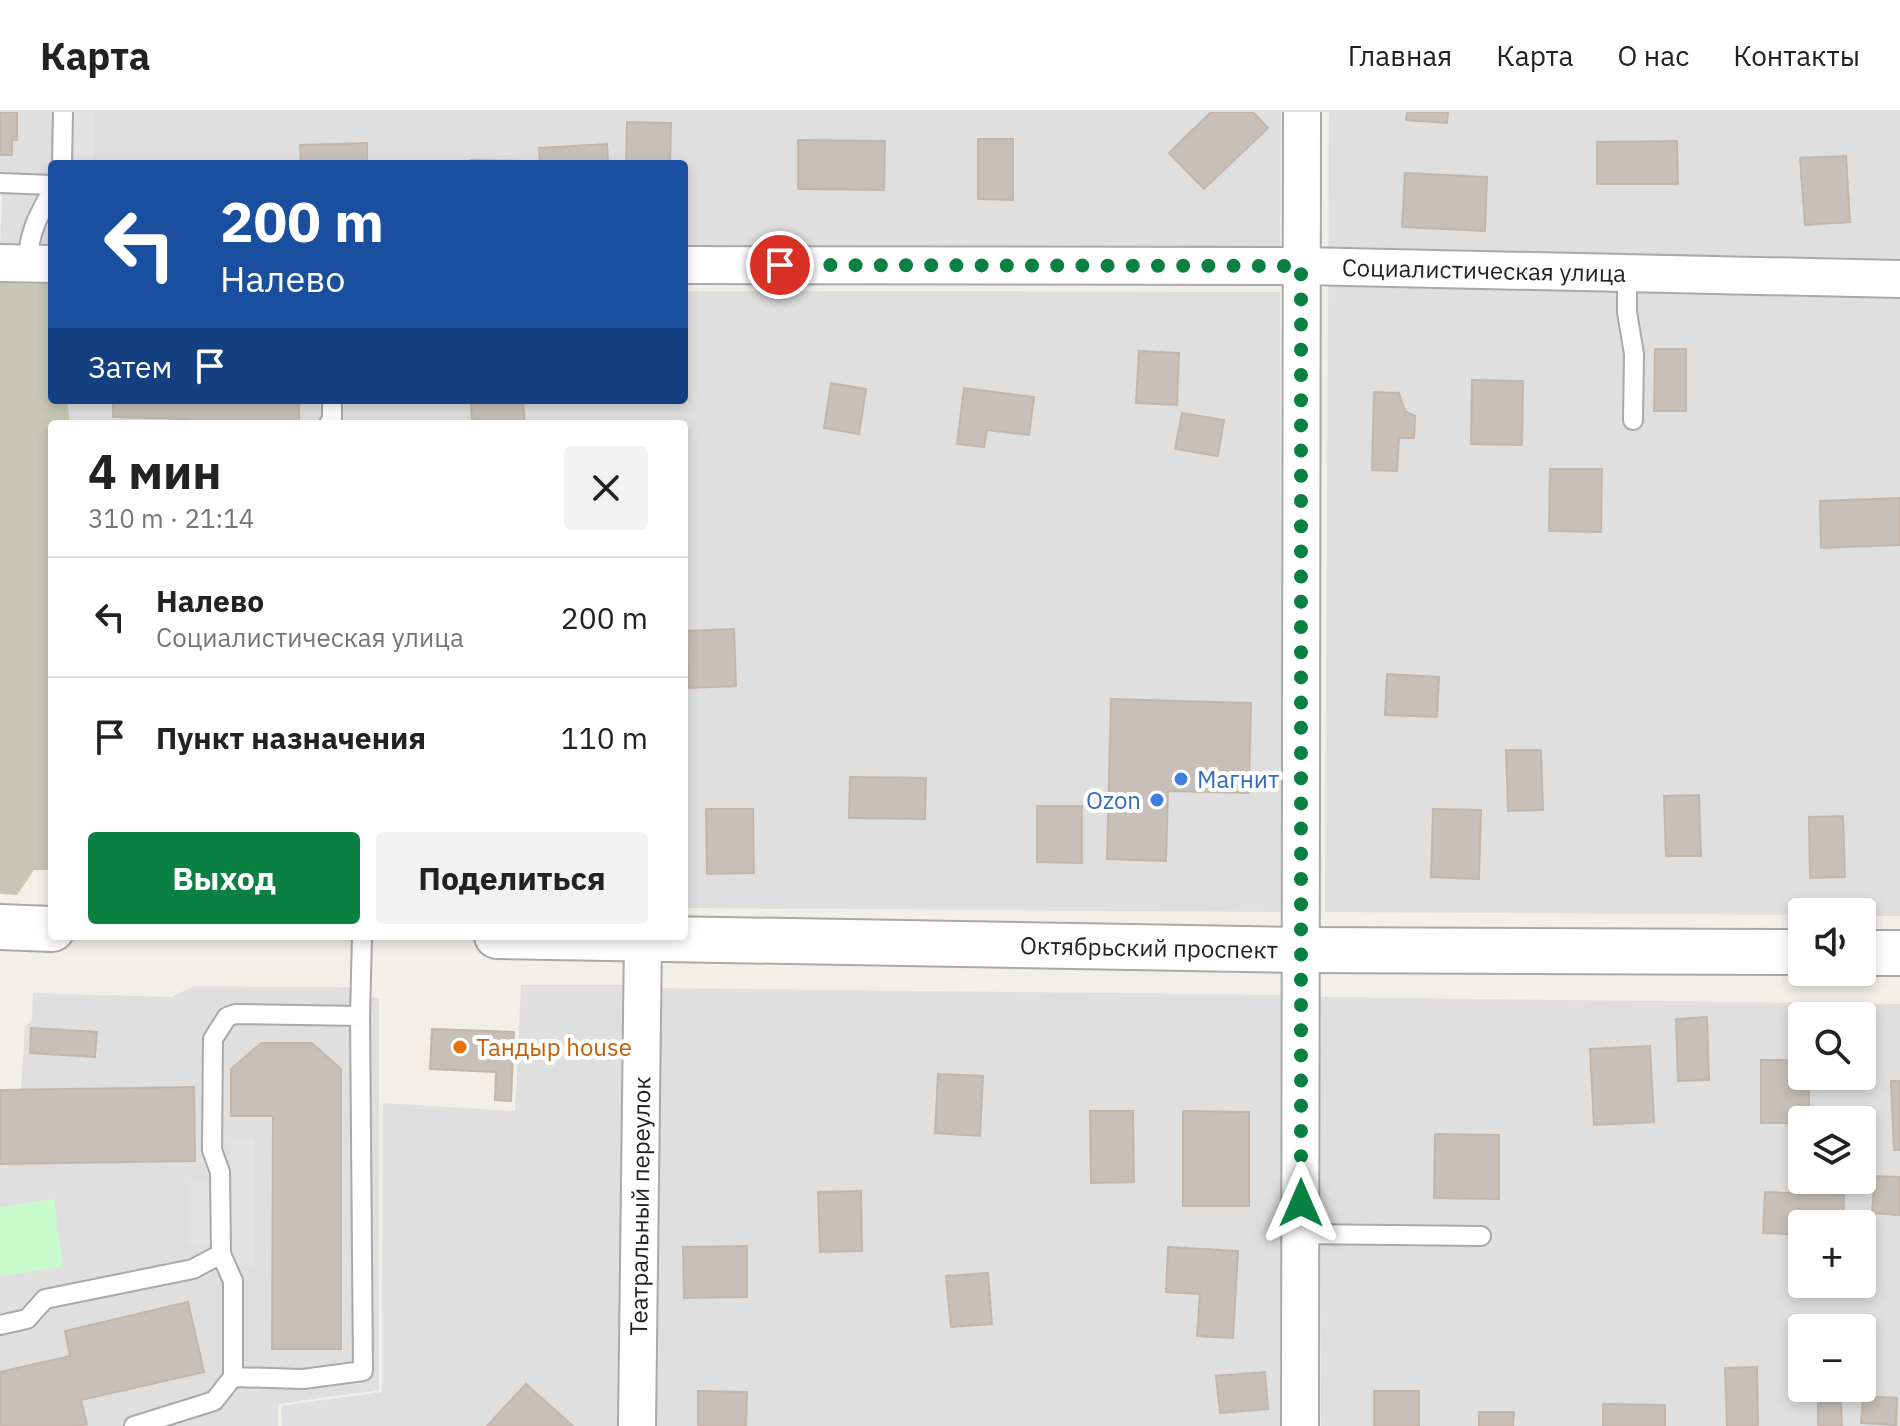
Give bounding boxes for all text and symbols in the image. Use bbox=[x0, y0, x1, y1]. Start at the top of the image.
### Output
text: Карта bbox=[40, 31, 150, 80]
text: Главная bbox=[1348, 37, 1452, 74]
text: Карта bbox=[1496, 37, 1573, 74]
text: О нас bbox=[1617, 37, 1689, 74]
text: Контакты bbox=[1733, 37, 1860, 74]
text: 200 m bbox=[220, 185, 384, 257]
icon: left bbox=[88, 192, 192, 296]
pin bbox=[746, 231, 814, 299]
icon: arrive bbox=[758, 243, 802, 287]
street label: Социалистическая улица bbox=[1342, 251, 1627, 289]
text: Налево bbox=[220, 255, 345, 302]
icon: arrive bbox=[188, 344, 232, 388]
text: Затем bbox=[88, 347, 172, 386]
text: 4 мин bbox=[88, 440, 222, 502]
button: close bbox=[564, 446, 648, 530]
text: 310 m · 21:14 bbox=[88, 501, 254, 535]
text: Налево bbox=[156, 581, 264, 620]
icon: left bbox=[88, 595, 132, 639]
text: 200 m bbox=[561, 598, 648, 637]
text: Социалистическая улица bbox=[156, 620, 464, 654]
icon: arrive bbox=[88, 715, 132, 759]
text: Пункт назначения bbox=[156, 718, 426, 757]
text: 110 m bbox=[561, 718, 648, 757]
place label: Магнит bbox=[1197, 763, 1279, 795]
marker: Магнит bbox=[1172, 770, 1190, 788]
place label: Ozon bbox=[1086, 784, 1141, 816]
marker: Ozon bbox=[1148, 791, 1166, 809]
button: Выход bbox=[88, 832, 360, 924]
button: Поделиться bbox=[376, 832, 648, 924]
map controls bbox=[1788, 898, 1876, 1402]
button: sound bbox=[1788, 898, 1876, 986]
street label: Октябрьский проспект bbox=[1020, 929, 1278, 966]
button: search bbox=[1788, 1002, 1876, 1090]
place label: Тандыр house bbox=[476, 1031, 632, 1063]
marker: Тандыр house bbox=[451, 1038, 469, 1056]
street label: Театральный переулок bbox=[622, 1076, 657, 1336]
button: layers bbox=[1788, 1106, 1876, 1194]
position arrow bbox=[1259, 1161, 1343, 1245]
button: + bbox=[1788, 1210, 1876, 1298]
button: − bbox=[1788, 1314, 1876, 1402]

